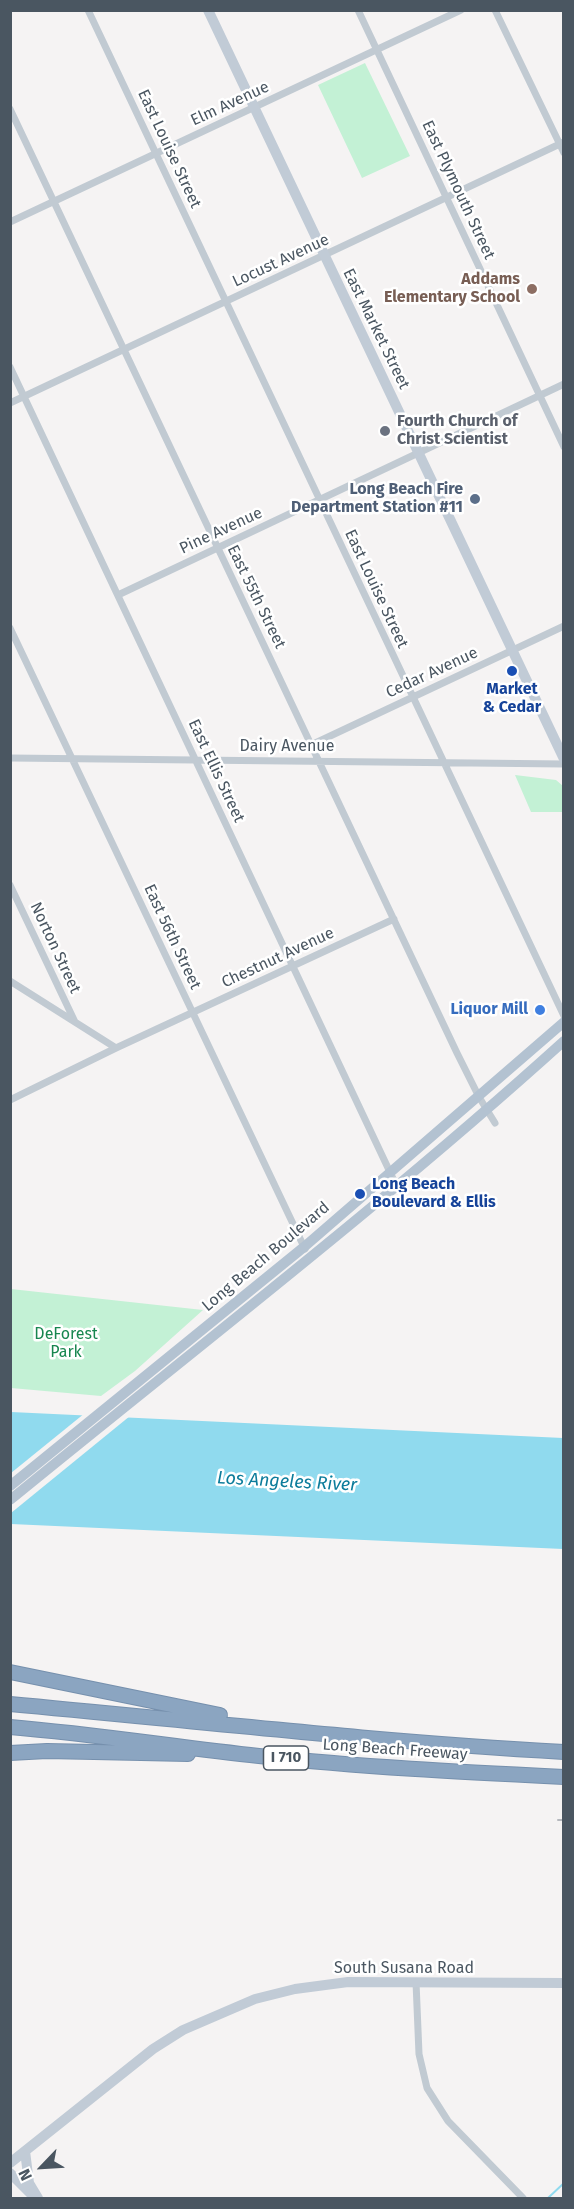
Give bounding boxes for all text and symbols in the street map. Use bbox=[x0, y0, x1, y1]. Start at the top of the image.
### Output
street label: Elm Avenue bbox=[188, 78, 272, 130]
street label: East Louise Street bbox=[133, 86, 205, 212]
street label: East Plymouth Street bbox=[417, 117, 499, 263]
street label: Locust Avenue bbox=[230, 230, 332, 292]
street label: East Market Street bbox=[338, 266, 414, 392]
place label: Addams Elementary School bbox=[384, 270, 520, 308]
marker: Addams Elementary School bbox=[525, 282, 539, 296]
place label: Fourth Church of Christ Scientist bbox=[397, 412, 517, 450]
marker: Fourth Church of Christ Scientist bbox=[378, 424, 392, 438]
place label: Long Beach Fire Department Station #11 bbox=[291, 480, 463, 518]
marker: Long Beach Fire Department Station #11 bbox=[468, 492, 482, 506]
street label: Pine Avenue bbox=[176, 503, 266, 559]
street label: East Louise Street bbox=[340, 526, 412, 652]
street label: East 55th Street bbox=[223, 542, 289, 652]
street label: Cedar Avenue bbox=[383, 643, 481, 703]
marker: Market & Cedar bbox=[505, 664, 519, 678]
place label: Market & Cedar bbox=[483, 680, 541, 718]
street label: East Ellis Street bbox=[184, 716, 248, 826]
street label: Dairy Avenue bbox=[240, 737, 334, 757]
street label: East 56th Street bbox=[139, 881, 205, 993]
street label: Norton Street bbox=[26, 899, 84, 997]
street label: Chestnut Avenue bbox=[219, 924, 337, 992]
place label: Liquor Mill bbox=[450, 1000, 528, 1020]
marker: Liquor Mill bbox=[533, 1003, 547, 1017]
place label: Long Beach Boulevard & Ellis bbox=[372, 1175, 496, 1213]
marker: Long Beach Boulevard & Ellis bbox=[353, 1187, 367, 1201]
street label: Long Beach Boulevard bbox=[198, 1198, 334, 1316]
park label: DeForest Park bbox=[34, 1325, 98, 1363]
water label: Los Angeles River bbox=[216, 1468, 358, 1496]
street label: Long Beach Freeway bbox=[322, 1735, 468, 1765]
road number: I 710 bbox=[264, 1746, 308, 1770]
street label: South Susana Road bbox=[334, 1959, 474, 1979]
north arrow bbox=[12, 2137, 72, 2197]
text: N bbox=[14, 2166, 36, 2184]

